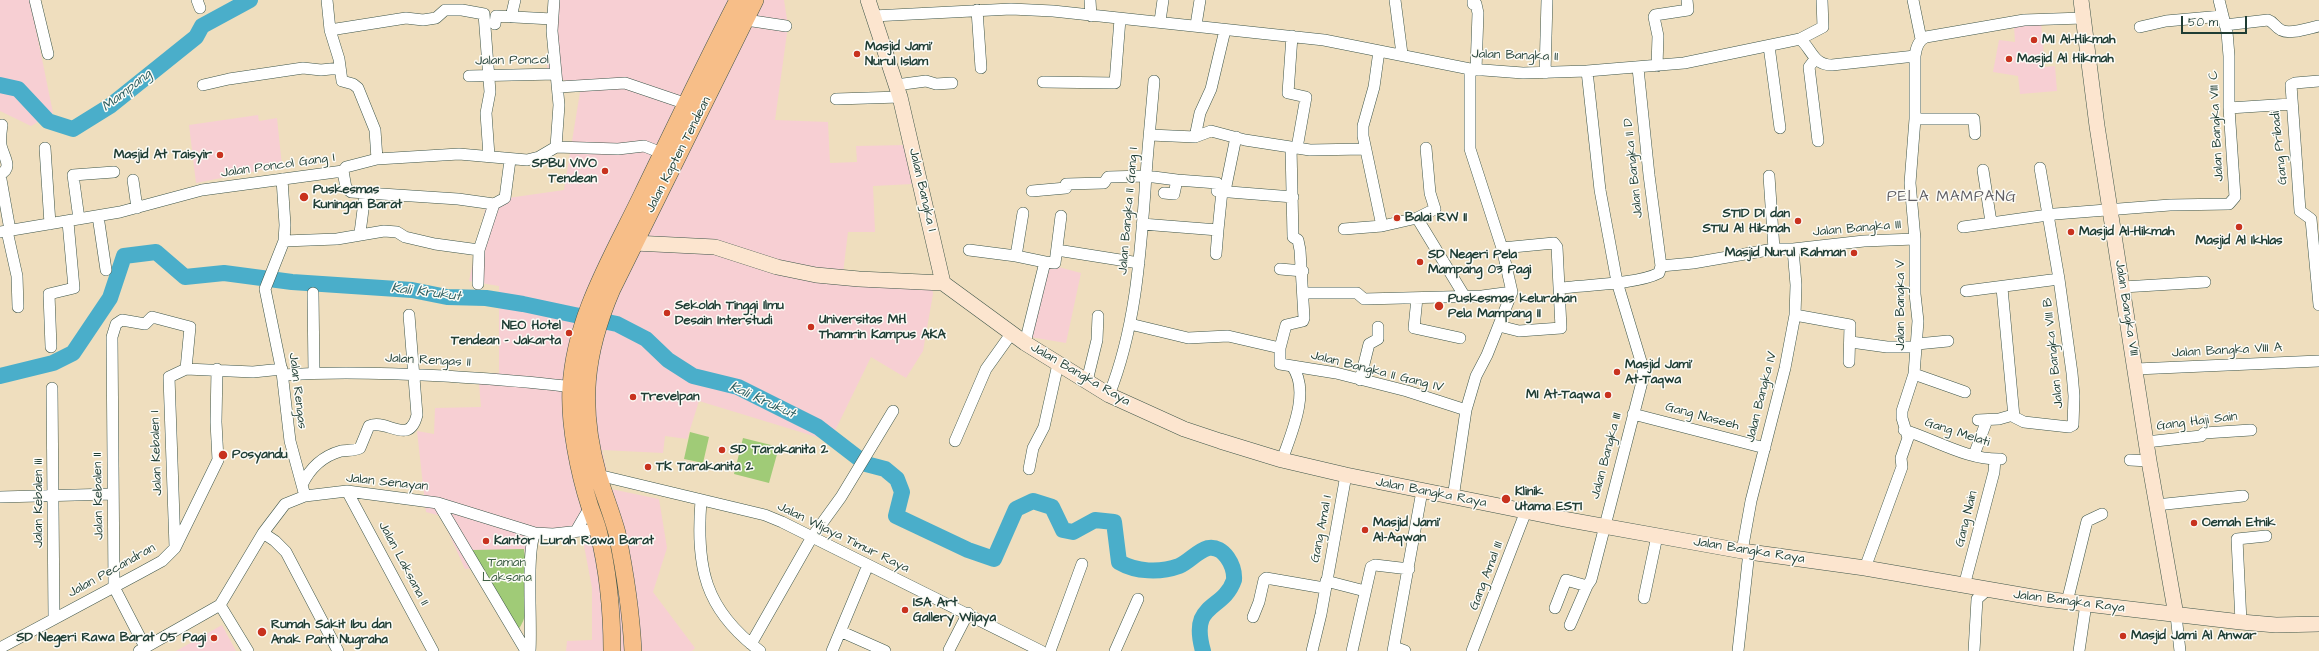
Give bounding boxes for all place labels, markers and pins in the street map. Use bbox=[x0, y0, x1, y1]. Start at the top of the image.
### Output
place label: MI Al-Hikmah bbox=[2042, 32, 2115, 48]
marker: MI Al-Hikmah bbox=[2029, 35, 2039, 45]
place label: Masjid Jami' Nurul Islam bbox=[865, 39, 933, 70]
marker: Masjid Jami' Nurul Islam bbox=[852, 49, 862, 59]
place label: Masjid Al Hikmah bbox=[2017, 51, 2114, 67]
marker: Masjid Al Hikmah bbox=[2004, 54, 2014, 64]
place label: Masjid At Taisyir bbox=[114, 147, 212, 163]
marker: Masjid At Taisyir bbox=[215, 150, 225, 160]
place label: SPBU VIVO Tendean bbox=[532, 156, 597, 187]
marker: SPBU VIVO Tendean bbox=[600, 166, 610, 176]
place label: Puskesmas Kuningan Barat bbox=[313, 182, 402, 213]
marker: Puskesmas Kuningan Barat bbox=[298, 191, 310, 203]
place label: STID DI dan STIU Al Hikmah bbox=[1703, 206, 1790, 237]
place label: Balai RW II bbox=[1405, 210, 1467, 226]
marker: Balai RW II bbox=[1392, 213, 1402, 223]
marker: STID DI dan STIU Al Hikmah bbox=[1793, 216, 1803, 226]
marker: Masjid Al Ikhlas bbox=[2234, 222, 2244, 232]
place label: Masjid Al-Hikmah bbox=[2079, 224, 2174, 240]
marker: Masjid Al-Hikmah bbox=[2066, 227, 2076, 237]
place label: Masjid Al Ikhlas bbox=[2195, 233, 2283, 249]
place label: Masjid Nurul Rahman bbox=[1725, 245, 1846, 261]
place label: SD Negeri Pela Mampang 03 Pagi bbox=[1428, 247, 1531, 278]
marker: Masjid Nurul Rahman bbox=[1849, 248, 1859, 258]
marker: SD Negeri Pela Mampang 03 Pagi bbox=[1415, 257, 1425, 267]
place label: Puskesmas kelurahan Pela Mampang II bbox=[1448, 291, 1576, 322]
place label: Sekolah Tinggi Ilmu Desain Interstudi bbox=[675, 298, 784, 329]
marker: Puskesmas kelurahan Pela Mampang II bbox=[1433, 300, 1445, 312]
marker: Sekolah Tinggi Ilmu Desain Interstudi bbox=[662, 308, 672, 318]
place label: Universitas MH Thamrin Kampus AKA bbox=[819, 312, 946, 343]
place label: NEO Hotel Tendean - Jakarta bbox=[451, 318, 561, 349]
marker: Universitas MH Thamrin Kampus AKA bbox=[806, 322, 816, 332]
marker: NEO Hotel Tendean - Jakarta bbox=[564, 328, 574, 338]
place label: Masjid Jami' At-Taqwa bbox=[1625, 357, 1693, 388]
marker: Masjid Jami' At-Taqwa bbox=[1612, 367, 1622, 377]
place label: MI At-Taqwa bbox=[1526, 387, 1600, 403]
place label: Trevelpan bbox=[641, 389, 699, 405]
marker: MI At-Taqwa bbox=[1603, 390, 1613, 400]
marker: Trevelpan bbox=[628, 392, 638, 402]
place label: SD Tarakanita 2 bbox=[730, 442, 828, 458]
marker: SD Tarakanita 2 bbox=[717, 445, 727, 455]
place label: Posyandu bbox=[232, 447, 288, 463]
marker: Posyandu bbox=[217, 449, 229, 461]
place label: TK Tarakanita 2 bbox=[656, 459, 753, 475]
marker: TK Tarakanita 2 bbox=[643, 462, 653, 472]
place label: Klinik Utama ESTI bbox=[1515, 484, 1582, 515]
marker: Klinik Utama ESTI bbox=[1500, 493, 1512, 505]
place label: Masjid Jami' Al-Aqwan bbox=[1373, 515, 1441, 546]
place label: Oemah Etnik bbox=[2202, 515, 2276, 531]
marker: Oemah Etnik bbox=[2189, 518, 2199, 528]
marker: Masjid Jami' Al-Aqwan bbox=[1360, 525, 1370, 535]
place label: Kantor Lurah Rawa Barat bbox=[494, 533, 654, 549]
marker: Kantor Lurah Rawa Barat bbox=[481, 536, 491, 546]
place label: ISA Art Gallery Wijaya bbox=[913, 595, 996, 626]
marker: ISA Art Gallery Wijaya bbox=[900, 605, 910, 615]
place label: Rumah Sakit Ibu dan Anak Panti Nugraha bbox=[271, 617, 391, 648]
marker: Rumah Sakit Ibu dan Anak Panti Nugraha bbox=[256, 626, 268, 638]
place label: Masjid Jami Al Anwar bbox=[2131, 628, 2257, 644]
place label: SD Negeri Rawa Barat 05 Pagi bbox=[16, 630, 206, 646]
marker: Masjid Jami Al Anwar bbox=[2118, 631, 2128, 641]
marker: SD Negeri Rawa Barat 05 Pagi bbox=[209, 633, 219, 643]

